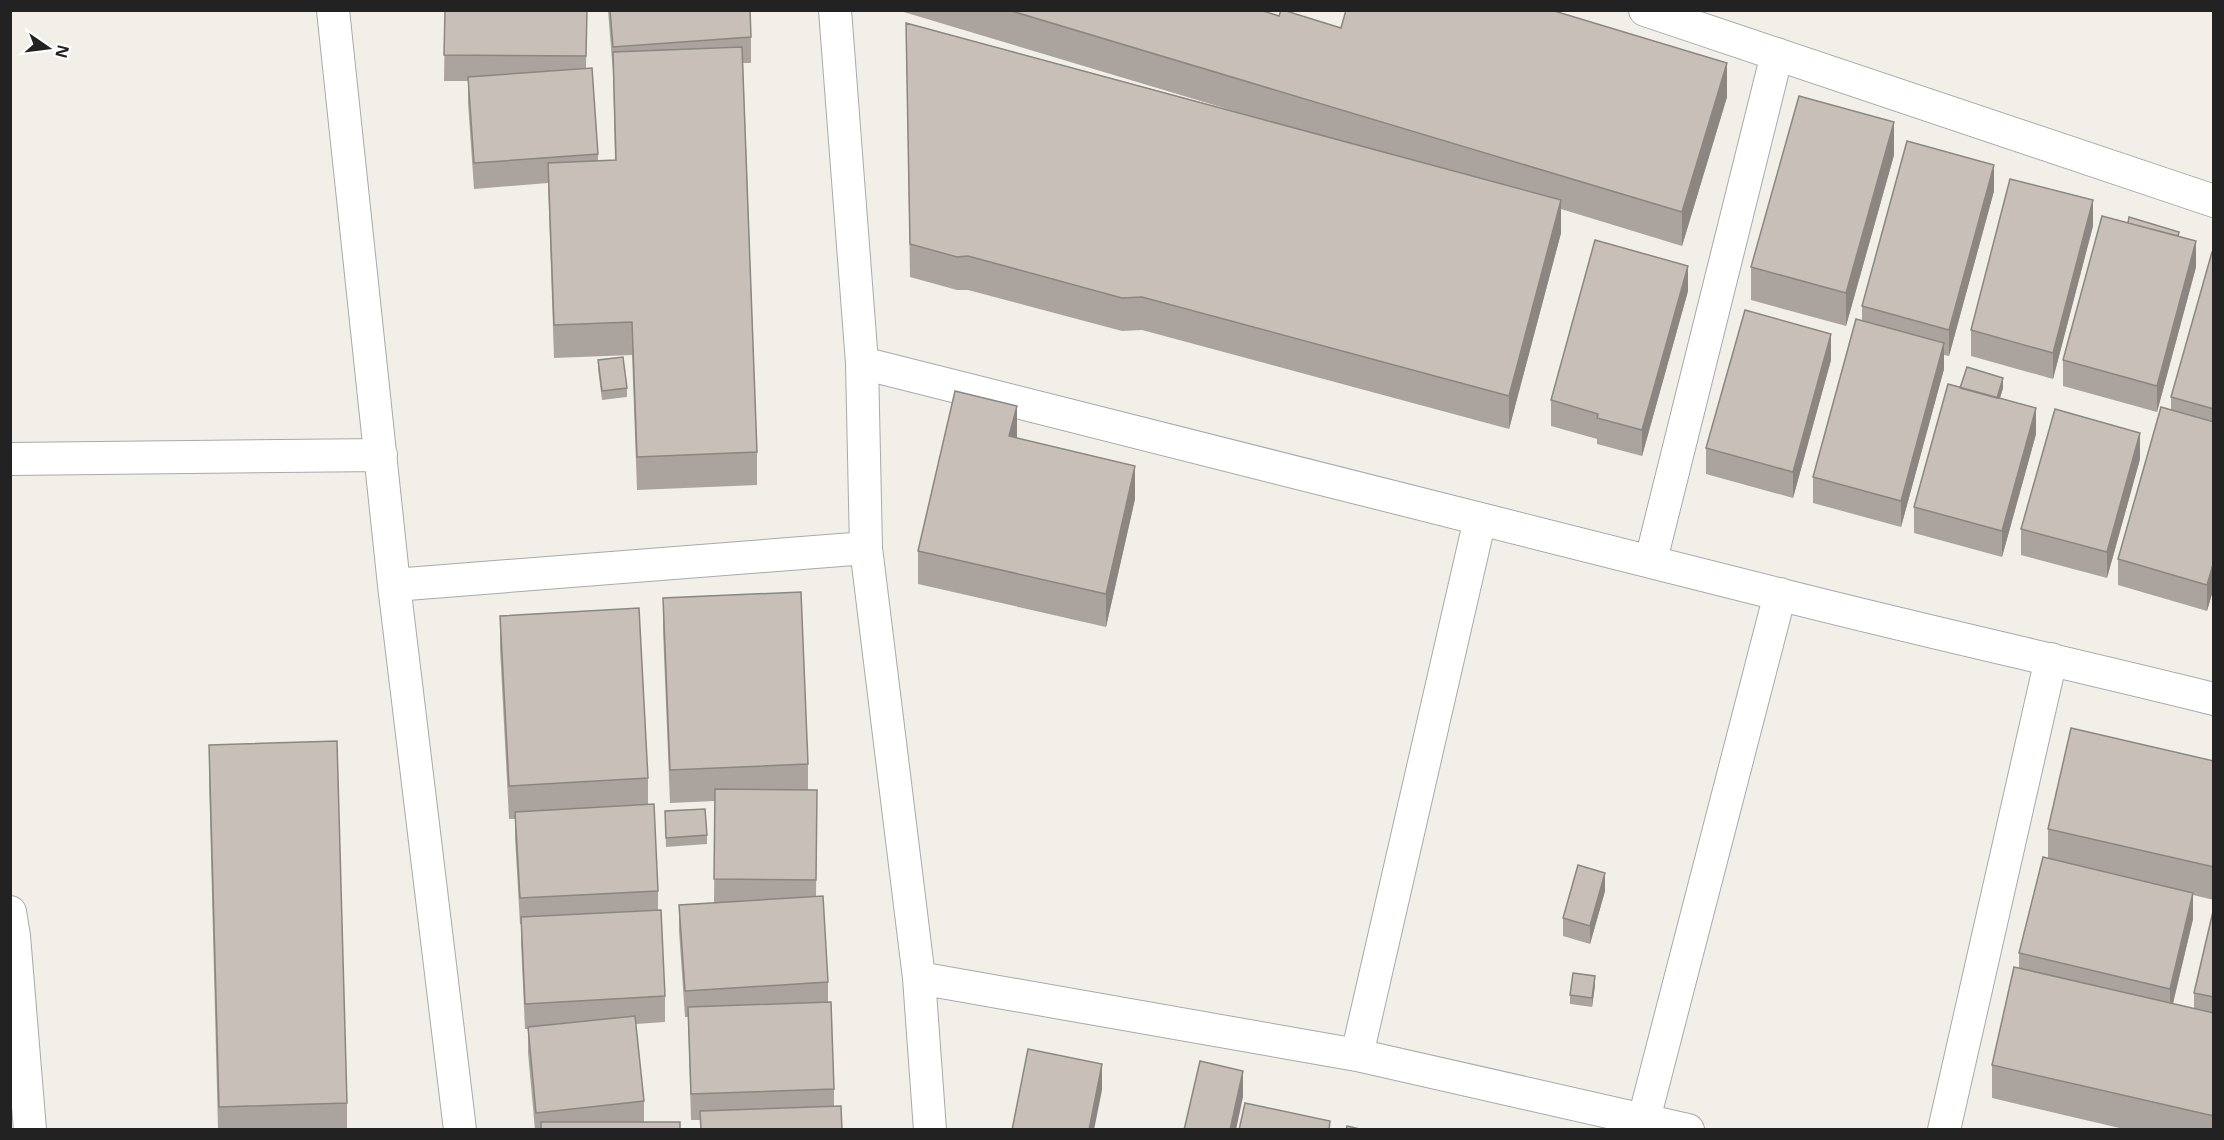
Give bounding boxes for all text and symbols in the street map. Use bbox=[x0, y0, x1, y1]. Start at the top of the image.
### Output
north arrow bbox=[18, 18, 78, 78]
text: N bbox=[50, 43, 75, 61]

